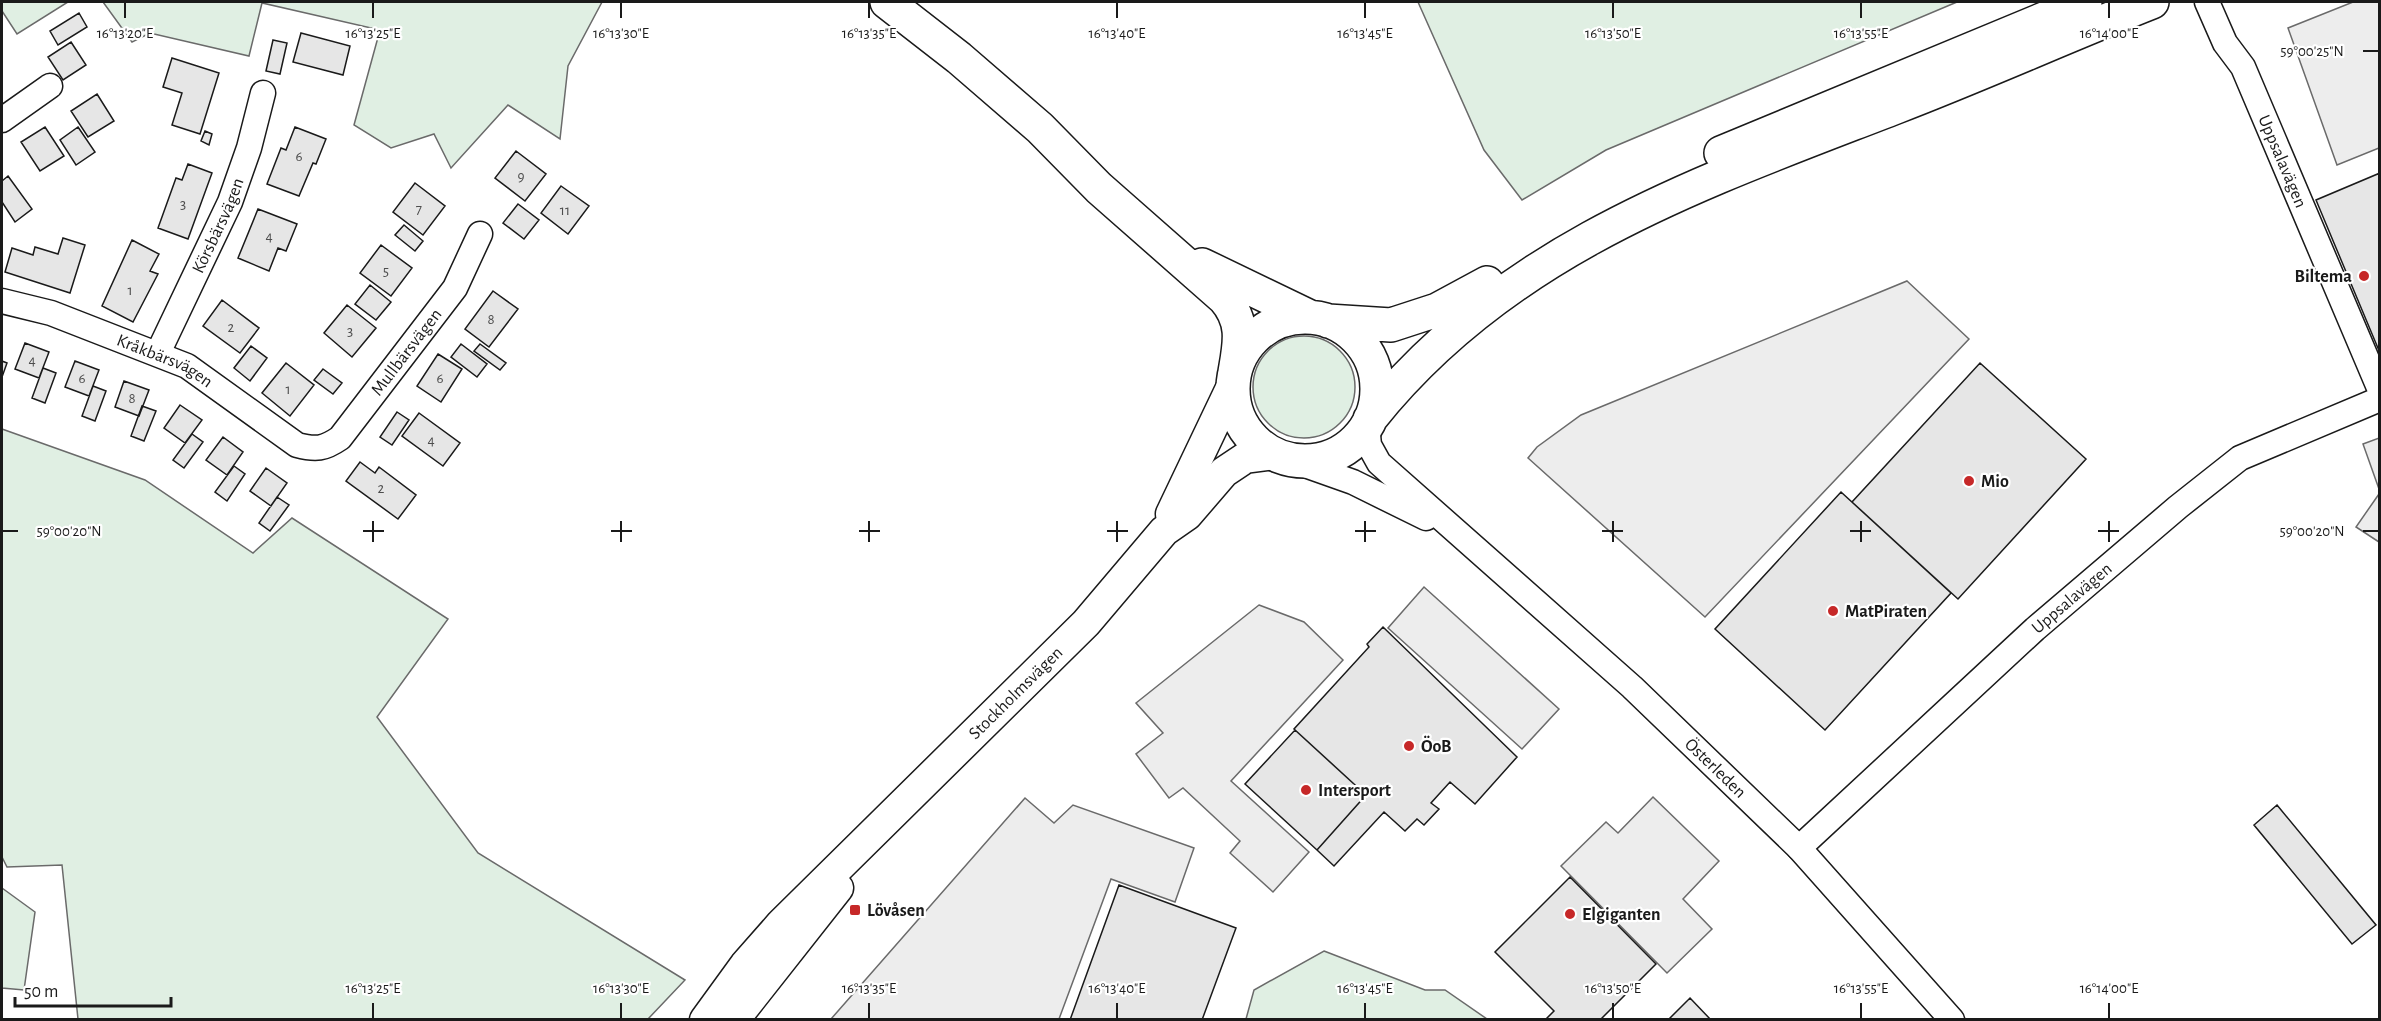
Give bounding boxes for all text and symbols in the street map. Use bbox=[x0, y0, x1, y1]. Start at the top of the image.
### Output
text: 16°13'20"E bbox=[97, 26, 153, 41]
text: 16°13'25"E bbox=[346, 26, 400, 41]
text: 16°13'30"E bbox=[593, 26, 649, 41]
text: 16°13'35"E bbox=[842, 26, 896, 41]
text: 16°13'40"E bbox=[1088, 26, 1146, 41]
text: 16°13'45"E bbox=[1337, 26, 1393, 41]
text: 16°13'50"E bbox=[1585, 26, 1641, 41]
text: 16°13'55"E bbox=[1834, 26, 1888, 41]
text: 16°14'00"E bbox=[2080, 26, 2138, 41]
text: 59°00'25"N bbox=[2280, 44, 2344, 59]
street label: Uppsalavägen bbox=[2254, 112, 2310, 211]
house number: 6 bbox=[295, 149, 303, 164]
house number: 9 bbox=[517, 169, 525, 184]
street label: Körsbärsvägen bbox=[189, 176, 248, 276]
house number: 3 bbox=[180, 197, 186, 212]
house number: 7 bbox=[416, 202, 422, 217]
house number: 11 bbox=[560, 203, 570, 218]
house number: 4 bbox=[265, 229, 273, 244]
house number: 5 bbox=[383, 264, 389, 279]
place label: Biltema bbox=[2295, 268, 2352, 286]
marker: Biltema bbox=[2357, 269, 2371, 283]
house number: 1 bbox=[127, 283, 133, 298]
street label: Mullbärsvägen bbox=[368, 306, 446, 399]
house number: 8 bbox=[487, 312, 495, 327]
house number: 2 bbox=[228, 320, 235, 335]
house number: 3 bbox=[347, 324, 353, 339]
street label: Kråkbärsvägen bbox=[114, 332, 216, 391]
house number: 4 bbox=[28, 353, 36, 368]
house number: 6 bbox=[78, 371, 86, 386]
house number: 6 bbox=[436, 371, 444, 386]
house number: 1 bbox=[285, 382, 291, 397]
house number: 8 bbox=[128, 391, 136, 406]
house number: 4 bbox=[427, 433, 435, 448]
place label: Mio bbox=[1981, 473, 2009, 491]
marker: Mio bbox=[1962, 474, 1976, 488]
house number: 2 bbox=[378, 481, 385, 496]
text: 59°00'20"N bbox=[36, 524, 102, 539]
text: 59°00'20"N bbox=[2279, 524, 2345, 539]
street label: Uppsalavägen bbox=[2029, 560, 2116, 638]
place label: MatPiraten bbox=[1845, 603, 1927, 621]
marker: MatPiraten bbox=[1826, 604, 1840, 618]
street label: Stockholmsvägen bbox=[966, 643, 1067, 743]
street label: Österleden bbox=[1681, 734, 1749, 802]
place label: ÖoB bbox=[1421, 735, 1451, 756]
marker: ÖoB bbox=[1402, 739, 1416, 753]
place label: Intersport bbox=[1318, 782, 1391, 800]
marker: Intersport bbox=[1299, 783, 1313, 797]
place label: Lövåsen bbox=[867, 902, 925, 920]
marker: Lövåsen bbox=[848, 903, 862, 917]
place label: Elgiganten bbox=[1582, 906, 1661, 924]
marker: Elgiganten bbox=[1563, 907, 1577, 921]
scale bar bbox=[15, 970, 171, 1008]
text: 16°13'25"E bbox=[346, 981, 400, 996]
text: 16°13'30"E bbox=[593, 981, 649, 996]
text: 16°13'35"E bbox=[842, 981, 896, 996]
text: 16°13'40"E bbox=[1088, 981, 1146, 996]
text: 16°13'45"E bbox=[1337, 981, 1393, 996]
text: 16°13'50"E bbox=[1585, 981, 1641, 996]
text: 16°13'55"E bbox=[1834, 981, 1888, 996]
text: 16°14'00"E bbox=[2080, 981, 2138, 996]
text: 50 m bbox=[24, 983, 58, 1001]

